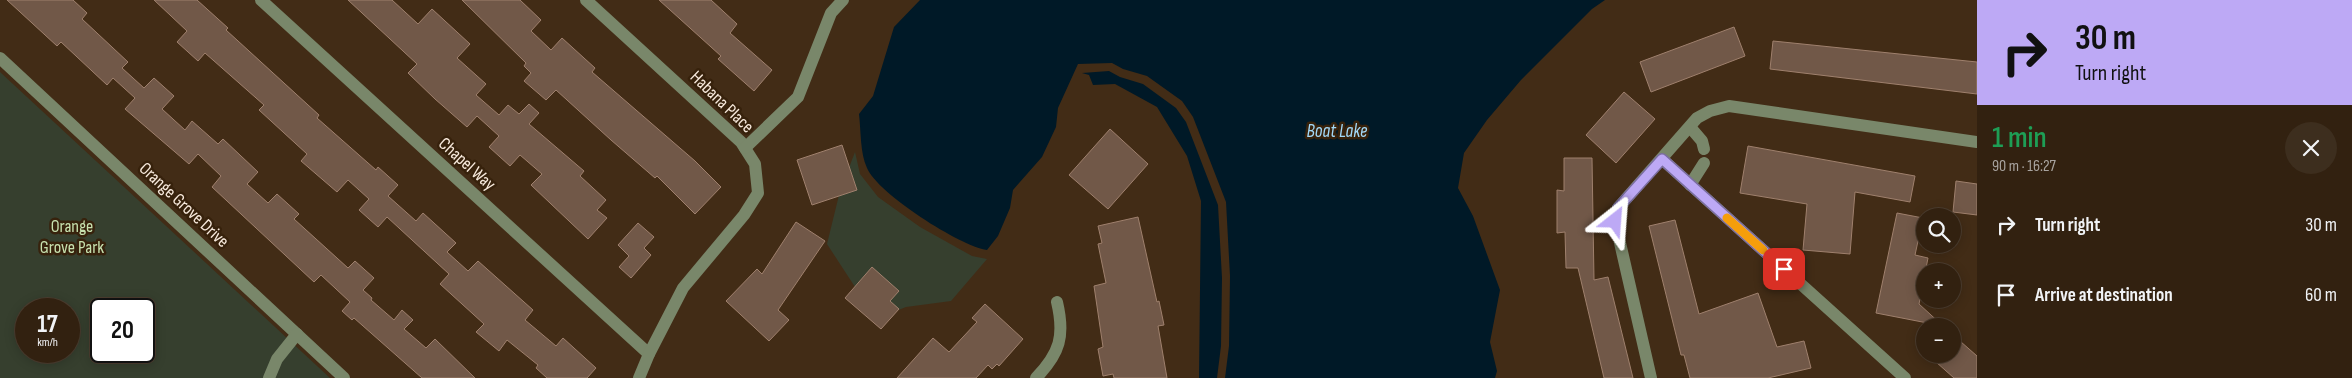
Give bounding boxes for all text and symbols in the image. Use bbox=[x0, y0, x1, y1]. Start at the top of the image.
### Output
text: 30 m bbox=[2075, 17, 2136, 60]
icon: right bbox=[1992, 20, 2057, 85]
text: Turn right bbox=[2075, 60, 2146, 87]
street label: Habana Place bbox=[686, 67, 758, 137]
water label: Boat Lake bbox=[1307, 120, 1368, 143]
text: 1 min bbox=[1992, 120, 2047, 156]
button: close bbox=[2285, 122, 2337, 174]
street label: Chapel Way bbox=[434, 133, 500, 195]
text: 90 m · 16:27 bbox=[1992, 157, 2056, 176]
street label: Orange Grove Drive bbox=[135, 158, 233, 252]
position arrow bbox=[1588, 194, 1640, 246]
map controls bbox=[1916, 208, 1961, 363]
button: search bbox=[1916, 208, 1961, 253]
icon: right bbox=[1992, 211, 2020, 239]
text: Turn right bbox=[2035, 214, 2100, 237]
text: 30 m bbox=[2305, 214, 2337, 237]
park label: Orange Grove Park bbox=[40, 216, 104, 258]
pin bbox=[1763, 248, 1805, 290]
icon: arrive bbox=[1770, 255, 1798, 283]
button: + bbox=[1916, 263, 1961, 308]
icon: arrive bbox=[1992, 281, 2020, 309]
text: Arrive at destination bbox=[2035, 284, 2173, 307]
text: 60 m bbox=[2305, 284, 2337, 307]
speed limit sign: 20 bbox=[90, 298, 155, 363]
text: 17 bbox=[37, 309, 58, 340]
button: − bbox=[1916, 318, 1961, 363]
text: km/h bbox=[37, 335, 58, 350]

